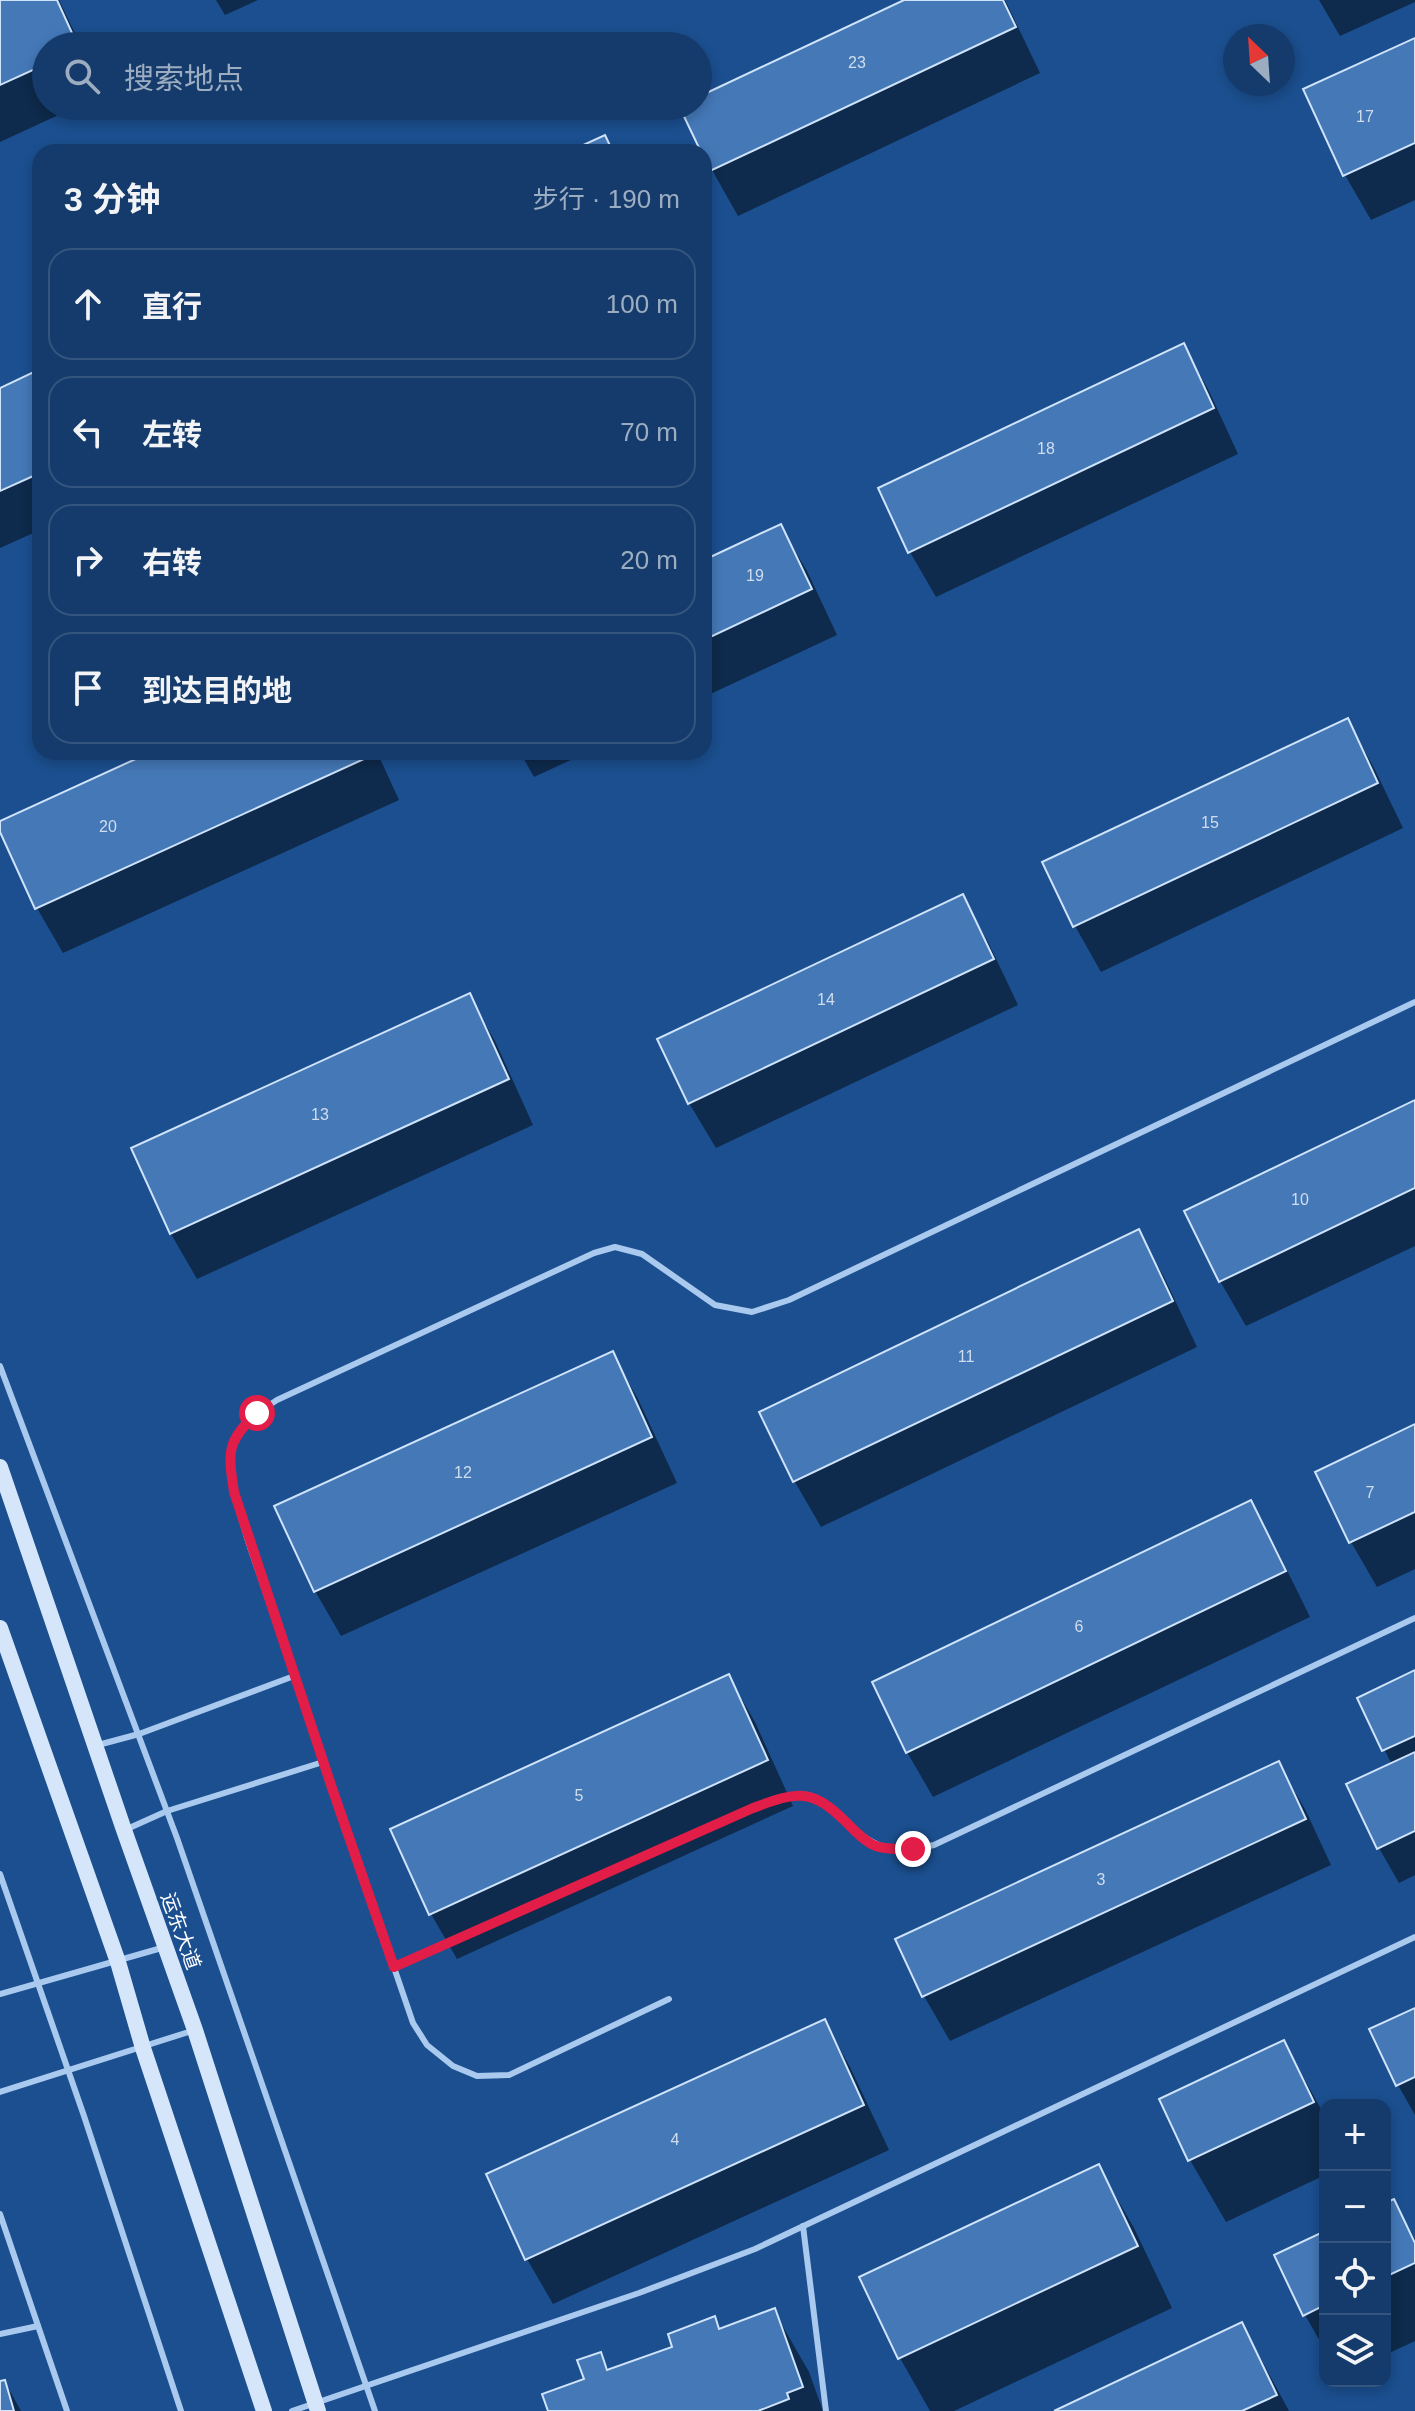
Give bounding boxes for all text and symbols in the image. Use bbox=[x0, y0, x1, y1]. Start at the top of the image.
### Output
north arrow bbox=[1223, 24, 1295, 96]
search box bbox=[32, 32, 712, 120]
icon: search bbox=[60, 54, 104, 98]
house number: 23 bbox=[848, 54, 866, 71]
text: 搜索地点 bbox=[124, 62, 244, 95]
house number: 17 bbox=[1356, 108, 1374, 125]
text: 3 分钟 bbox=[64, 180, 160, 218]
text: 步行 · 190 m bbox=[533, 184, 680, 214]
icon: ahead bbox=[66, 282, 110, 326]
text: 100 m bbox=[606, 289, 678, 319]
text: 直行 bbox=[142, 290, 202, 323]
icon: left bbox=[66, 410, 110, 454]
text: 70 m bbox=[620, 417, 678, 447]
text: 左转 bbox=[142, 418, 202, 451]
house number: 18 bbox=[1037, 440, 1055, 457]
icon: right bbox=[66, 538, 110, 582]
text: 20 m bbox=[620, 545, 678, 575]
text: 右转 bbox=[142, 546, 202, 579]
house number: 19 bbox=[746, 567, 764, 584]
icon: arrive bbox=[66, 666, 110, 710]
text: 到达目的地 bbox=[142, 674, 292, 707]
house number: 15 bbox=[1201, 814, 1219, 831]
house number: 20 bbox=[99, 818, 117, 835]
house number: 14 bbox=[817, 991, 835, 1008]
house number: 13 bbox=[311, 1106, 329, 1123]
house number: 10 bbox=[1291, 1191, 1309, 1208]
house number: 11 bbox=[958, 1348, 974, 1365]
route start bbox=[239, 1395, 275, 1431]
house number: 12 bbox=[454, 1464, 472, 1481]
house number: 7 bbox=[1366, 1484, 1375, 1501]
house number: 6 bbox=[1075, 1618, 1084, 1635]
house number: 5 bbox=[575, 1787, 584, 1804]
route end bbox=[895, 1831, 931, 1867]
house number: 3 bbox=[1097, 1871, 1106, 1888]
street label: 运东大道 bbox=[157, 1890, 205, 1972]
map controls bbox=[1319, 2099, 1391, 2387]
button: + bbox=[1319, 2099, 1391, 2171]
house number: 4 bbox=[671, 2131, 680, 2148]
button: − bbox=[1319, 2171, 1391, 2243]
button: locate bbox=[1319, 2243, 1391, 2315]
button: layers bbox=[1319, 2315, 1391, 2387]

